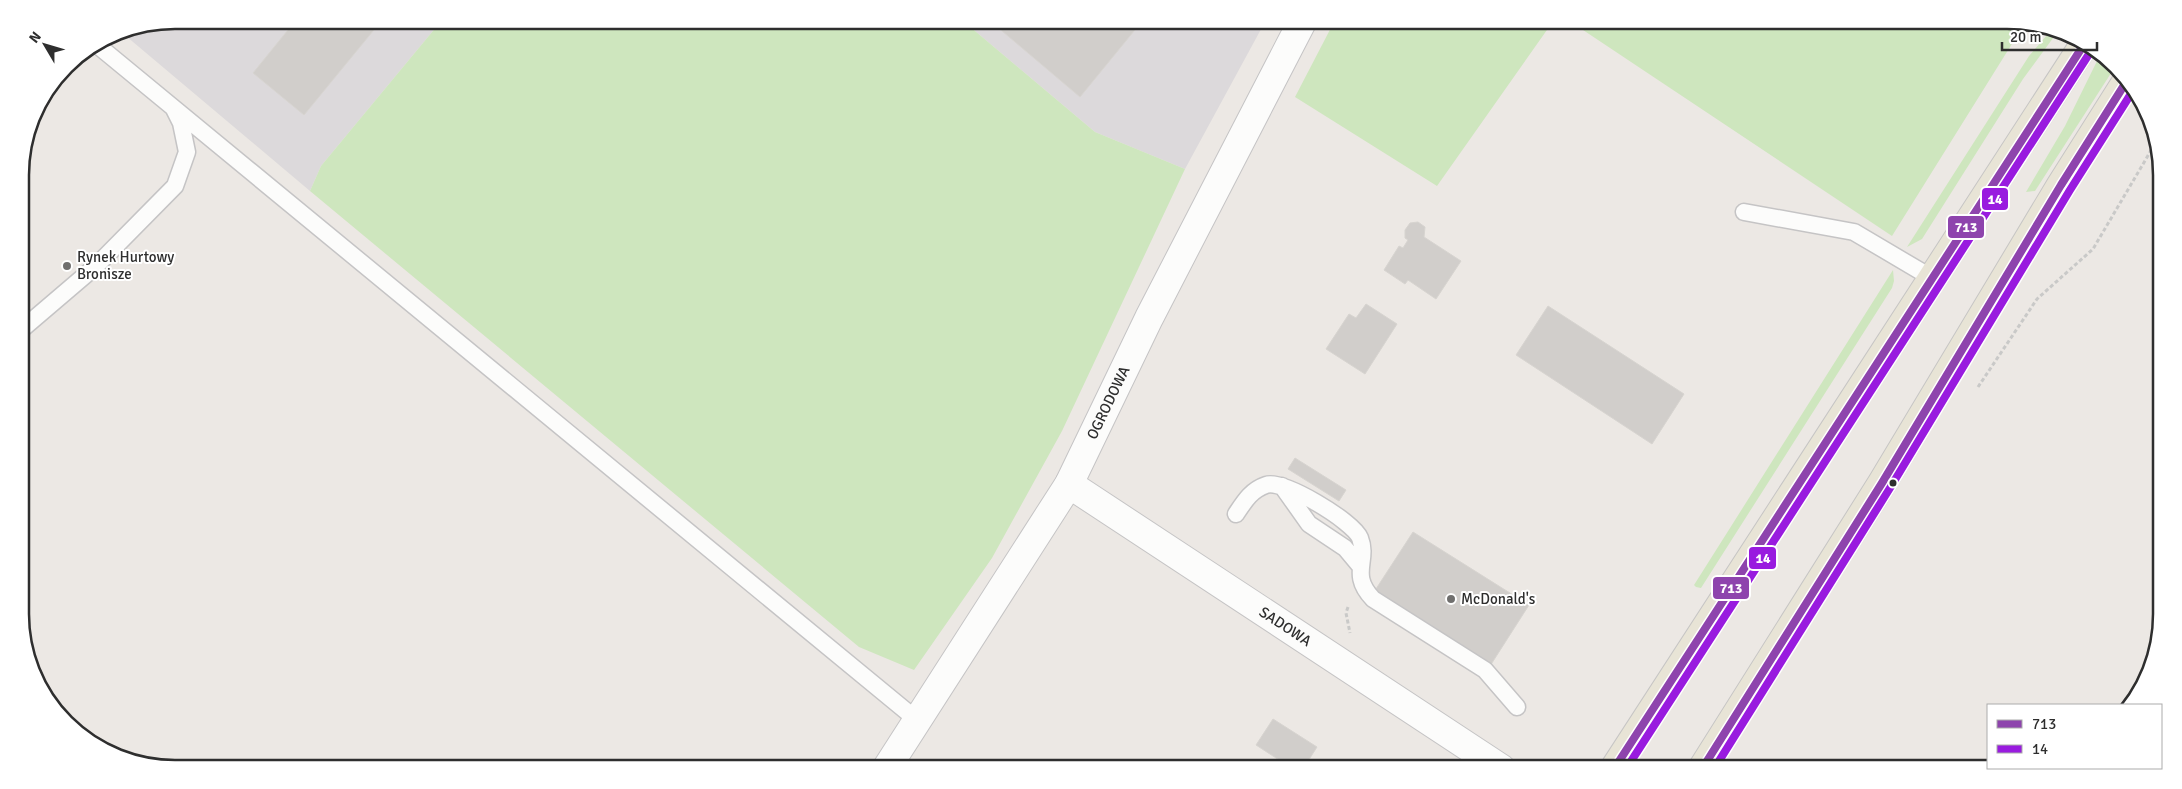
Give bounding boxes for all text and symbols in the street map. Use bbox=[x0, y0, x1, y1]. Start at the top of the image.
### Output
north arrow bbox=[20, 20, 70, 70]
scale bar bbox=[2002, 20, 2097, 52]
text: N bbox=[25, 28, 45, 46]
text: 20 m bbox=[2010, 28, 2041, 46]
line badge: 14 bbox=[1981, 187, 2009, 211]
text: 14 bbox=[1987, 191, 2003, 208]
line badge: 713 bbox=[1947, 215, 1985, 239]
text: 713 bbox=[1955, 219, 1977, 236]
place label: Rynek Hurtowy Bronisze bbox=[77, 248, 174, 283]
marker: Rynek Hurtowy Bronisze bbox=[61, 260, 73, 272]
street label: OGRODOWA bbox=[1083, 363, 1134, 442]
unlabelled marker bbox=[1888, 478, 1898, 488]
line badge: 14 bbox=[1748, 546, 1777, 570]
text: 14 bbox=[1755, 550, 1771, 567]
line badge: 713 bbox=[1712, 576, 1750, 600]
text: 713 bbox=[1720, 580, 1742, 597]
place label: McDonald's bbox=[1461, 590, 1536, 608]
marker: McDonald's bbox=[1445, 593, 1457, 605]
street label: SADOWA bbox=[1256, 603, 1315, 650]
legend bbox=[1987, 704, 2162, 769]
text: 713 bbox=[2032, 715, 2056, 733]
text: 14 bbox=[2032, 740, 2048, 758]

